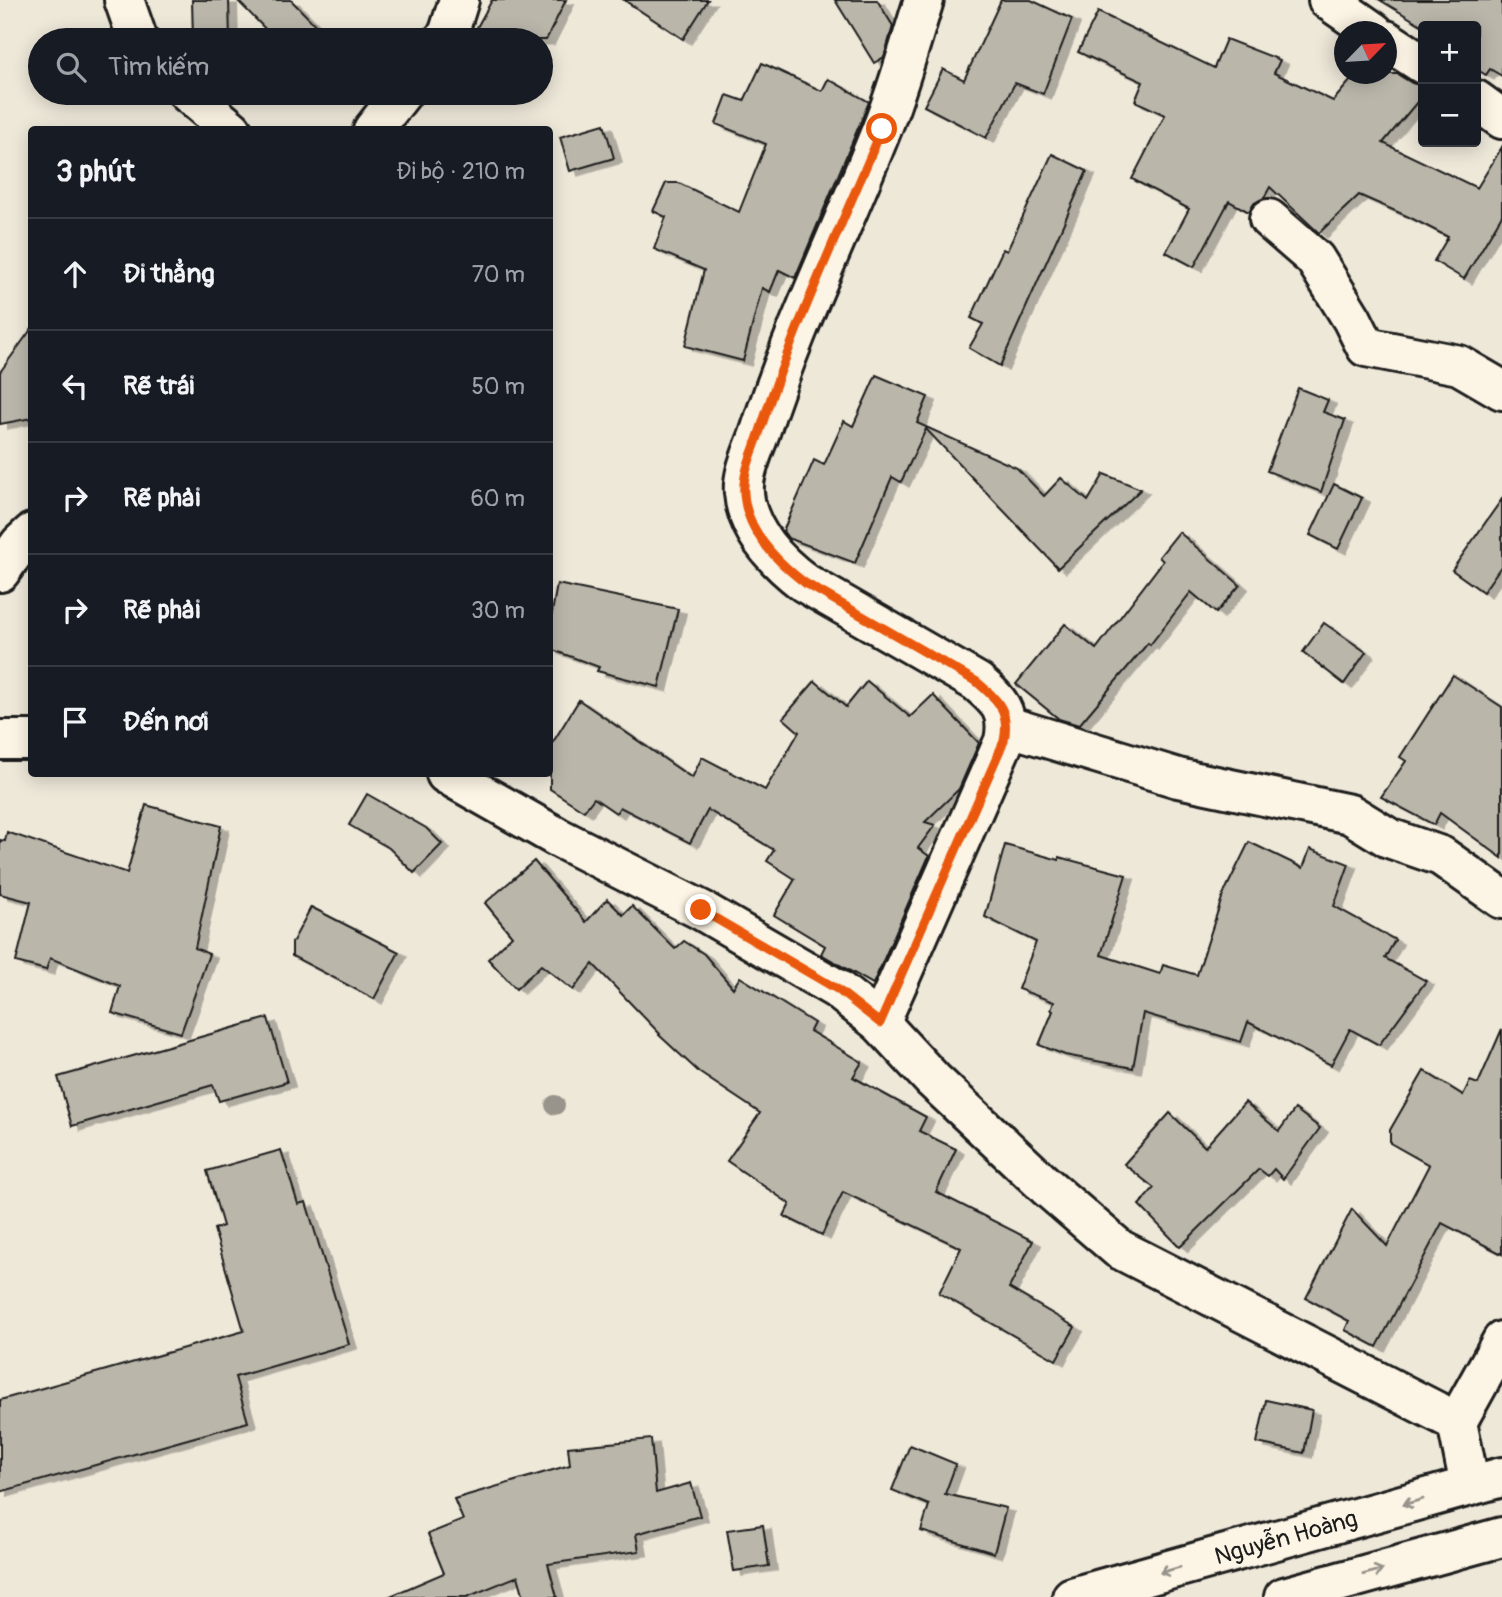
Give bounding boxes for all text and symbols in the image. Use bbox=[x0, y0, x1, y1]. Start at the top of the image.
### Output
north arrow bbox=[1334, 21, 1397, 84]
map controls bbox=[1418, 21, 1481, 147]
button: + bbox=[1418, 21, 1481, 84]
search box bbox=[28, 28, 553, 105]
icon: search bbox=[52, 48, 90, 86]
text: Tìm kiếm bbox=[108, 51, 209, 83]
button: − bbox=[1418, 84, 1481, 147]
route start bbox=[866, 113, 897, 144]
text: 3 phút bbox=[56, 153, 135, 190]
text: Đi bộ · 210 m bbox=[396, 157, 525, 186]
icon: ahead bbox=[56, 255, 94, 293]
text: Đi thẳng bbox=[123, 258, 215, 290]
text: 70 m bbox=[472, 260, 525, 289]
icon: left bbox=[56, 367, 94, 405]
text: Rẽ trái bbox=[123, 370, 194, 402]
text: 50 m bbox=[471, 372, 525, 401]
icon: right bbox=[56, 479, 94, 517]
text: Rẽ phải bbox=[123, 482, 200, 514]
text: 60 m bbox=[470, 484, 525, 513]
icon: right bbox=[56, 591, 94, 629]
text: Rẽ phải bbox=[123, 594, 200, 626]
text: 30 m bbox=[471, 596, 525, 625]
icon: arrive bbox=[56, 703, 94, 741]
text: Đến nơi bbox=[123, 706, 208, 738]
route end bbox=[685, 894, 716, 925]
one-way arrow bbox=[1402, 1496, 1424, 1509]
street label: Nguyễn Hoàng bbox=[1211, 1504, 1360, 1571]
one-way arrow bbox=[1159, 1564, 1181, 1577]
one-way arrow bbox=[1362, 1565, 1384, 1578]

